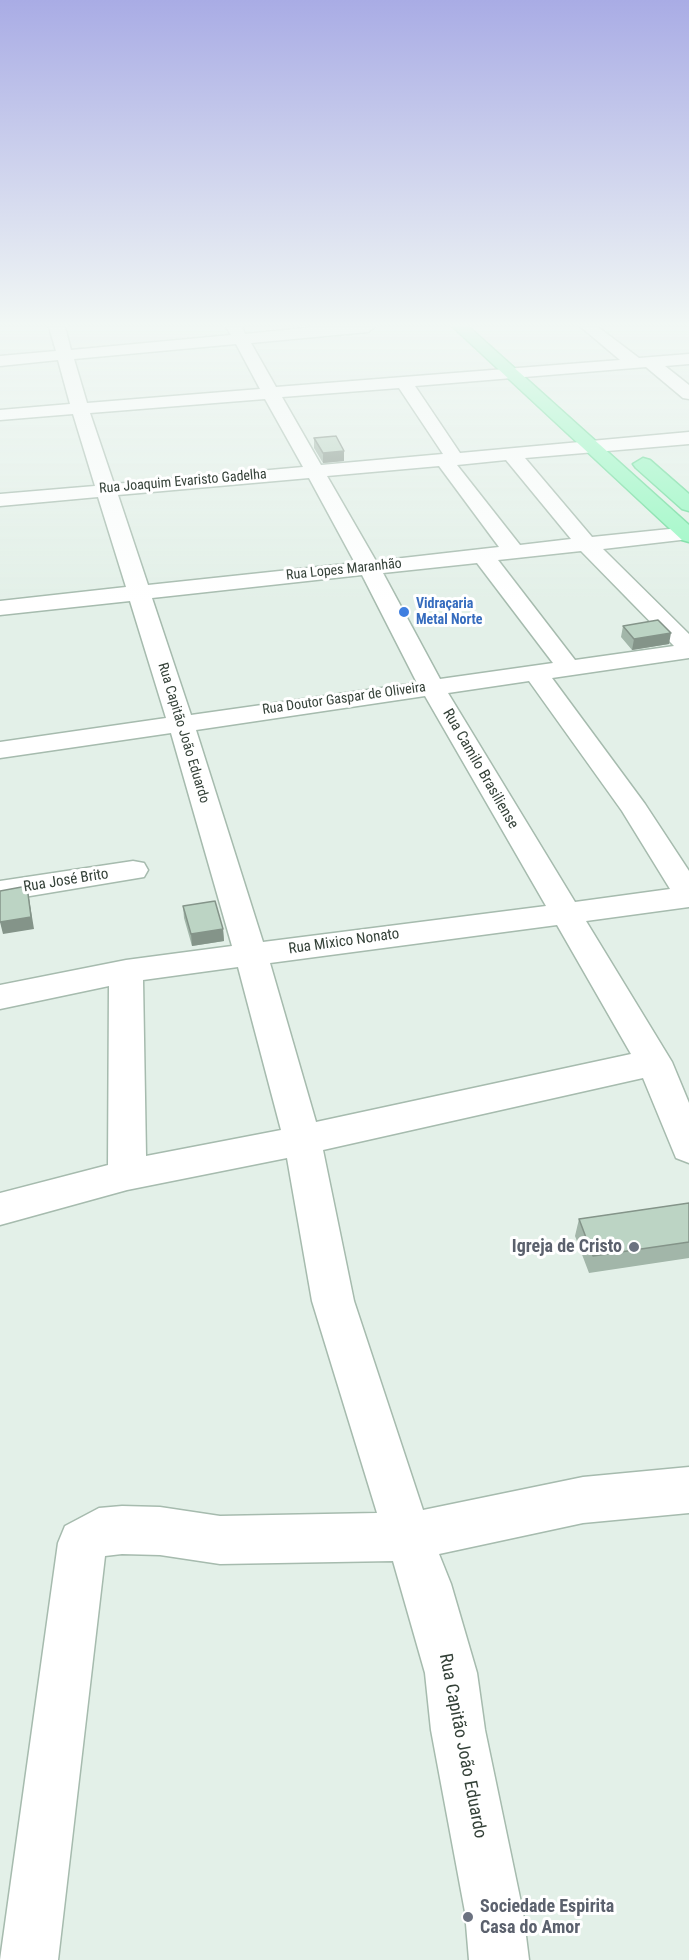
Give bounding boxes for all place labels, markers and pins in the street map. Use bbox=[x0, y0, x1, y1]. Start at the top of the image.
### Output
place label: Vidraçaria Metal Norte bbox=[416, 596, 482, 628]
marker: Vidraçaria Metal Norte bbox=[397, 605, 411, 619]
place label: Igreja de Cristo bbox=[512, 1236, 622, 1258]
marker: Igreja de Cristo bbox=[627, 1240, 641, 1254]
place label: Sociedade Espirita Casa do Amor bbox=[480, 1896, 614, 1938]
marker: Sociedade Espirita Casa do Amor bbox=[461, 1910, 475, 1924]

